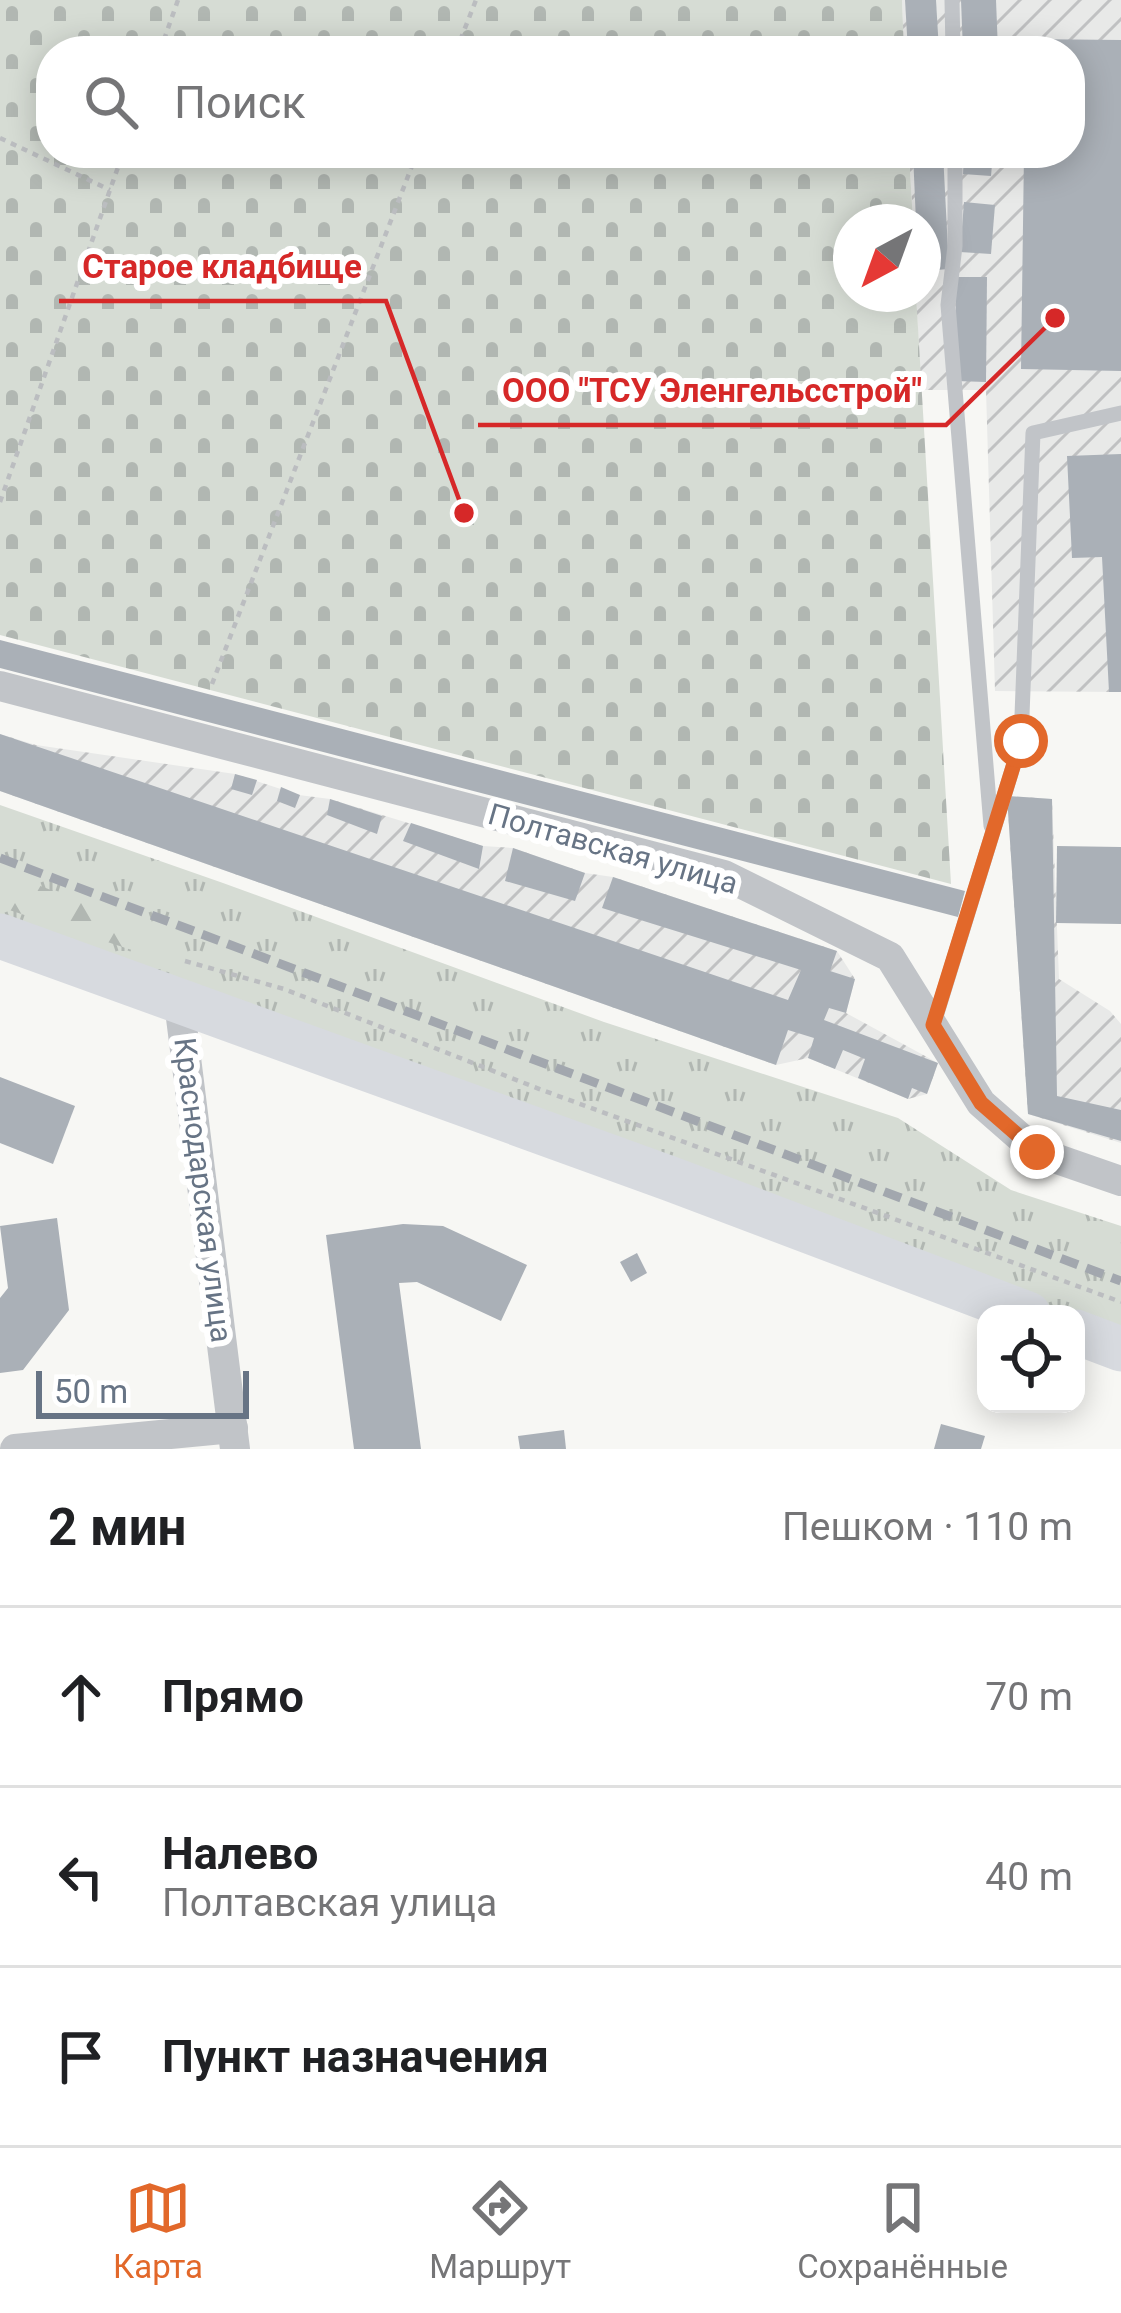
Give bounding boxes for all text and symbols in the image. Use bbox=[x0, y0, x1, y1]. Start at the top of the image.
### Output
search box bbox=[36, 36, 1085, 168]
icon: search bbox=[78, 69, 144, 135]
text: Поиск bbox=[174, 76, 306, 129]
north arrow bbox=[833, 204, 941, 312]
callout: Старое кладбище bbox=[59, 232, 386, 301]
text: Старое кладбище bbox=[82, 247, 362, 286]
callout: ООО "ТСУ Эленгельсстрой" bbox=[478, 356, 946, 425]
text: ООО "ТСУ Эленгельсстрой" bbox=[502, 371, 922, 410]
route start bbox=[994, 714, 1048, 768]
street label: Полтавская улица bbox=[484, 796, 742, 901]
street label: Краснодарская улица bbox=[167, 1035, 240, 1344]
route end bbox=[1010, 1125, 1064, 1179]
map controls bbox=[977, 1305, 1085, 1413]
button: locate bbox=[977, 1305, 1085, 1413]
scale bar bbox=[36, 1365, 249, 1418]
text: 50 m bbox=[54, 1372, 128, 1411]
text: 2 мин bbox=[48, 1498, 186, 1557]
text: Пешком · 110 m bbox=[782, 1504, 1073, 1550]
icon: ahead bbox=[48, 1664, 114, 1730]
text: Прямо bbox=[162, 1670, 304, 1723]
text: 70 m bbox=[985, 1674, 1073, 1720]
text: Налево bbox=[162, 1827, 319, 1880]
icon: left bbox=[48, 1844, 114, 1910]
text: 40 m bbox=[985, 1854, 1073, 1900]
text: Полтавская улица bbox=[162, 1880, 497, 1926]
icon: arrive bbox=[48, 2024, 114, 2090]
text: Пункт назначения bbox=[162, 2030, 549, 2083]
tab: Карта bbox=[113, 2175, 203, 2286]
tab: Маршрут bbox=[429, 2175, 571, 2286]
tab: Сохранённые bbox=[797, 2175, 1008, 2286]

